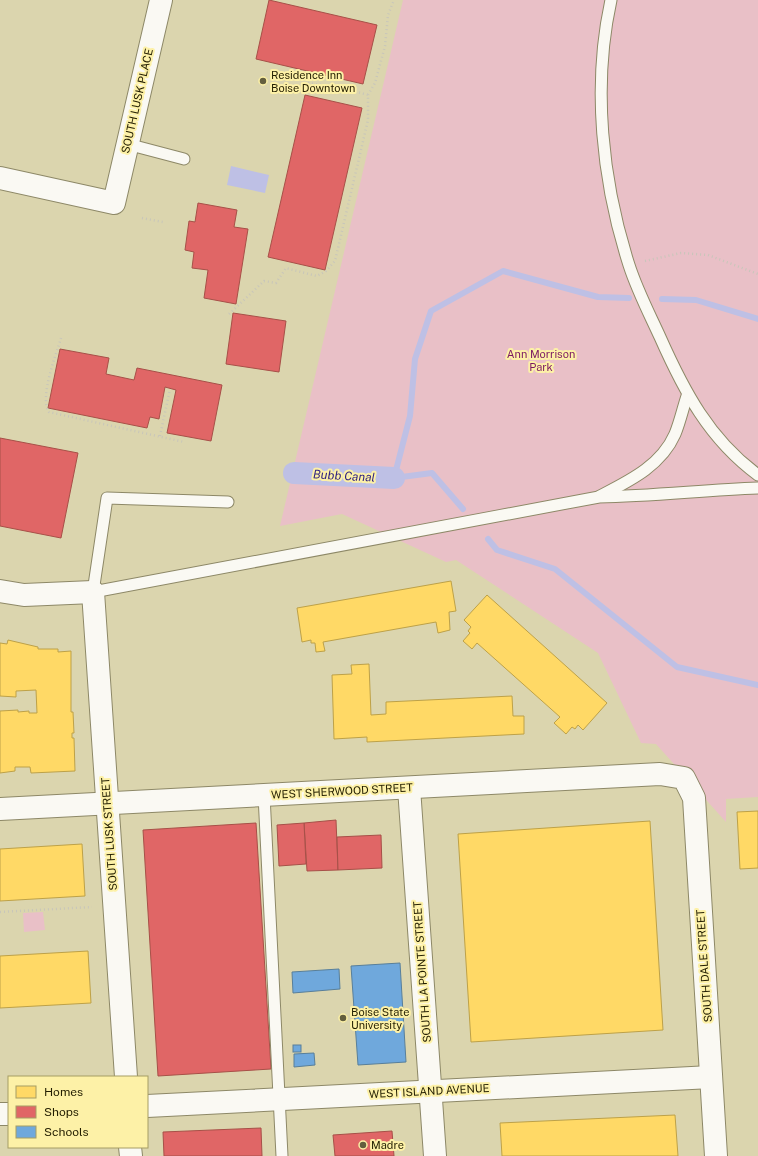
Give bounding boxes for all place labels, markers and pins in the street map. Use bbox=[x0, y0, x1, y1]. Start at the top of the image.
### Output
place label: Residence Inn Boise Downtown bbox=[271, 69, 355, 94]
marker: Residence Inn Boise Downtown bbox=[258, 76, 268, 86]
place label: Boise State University bbox=[351, 1006, 409, 1031]
marker: Boise State University bbox=[338, 1013, 348, 1023]
place label: Madre bbox=[371, 1139, 404, 1151]
marker: Madre bbox=[358, 1140, 368, 1150]

